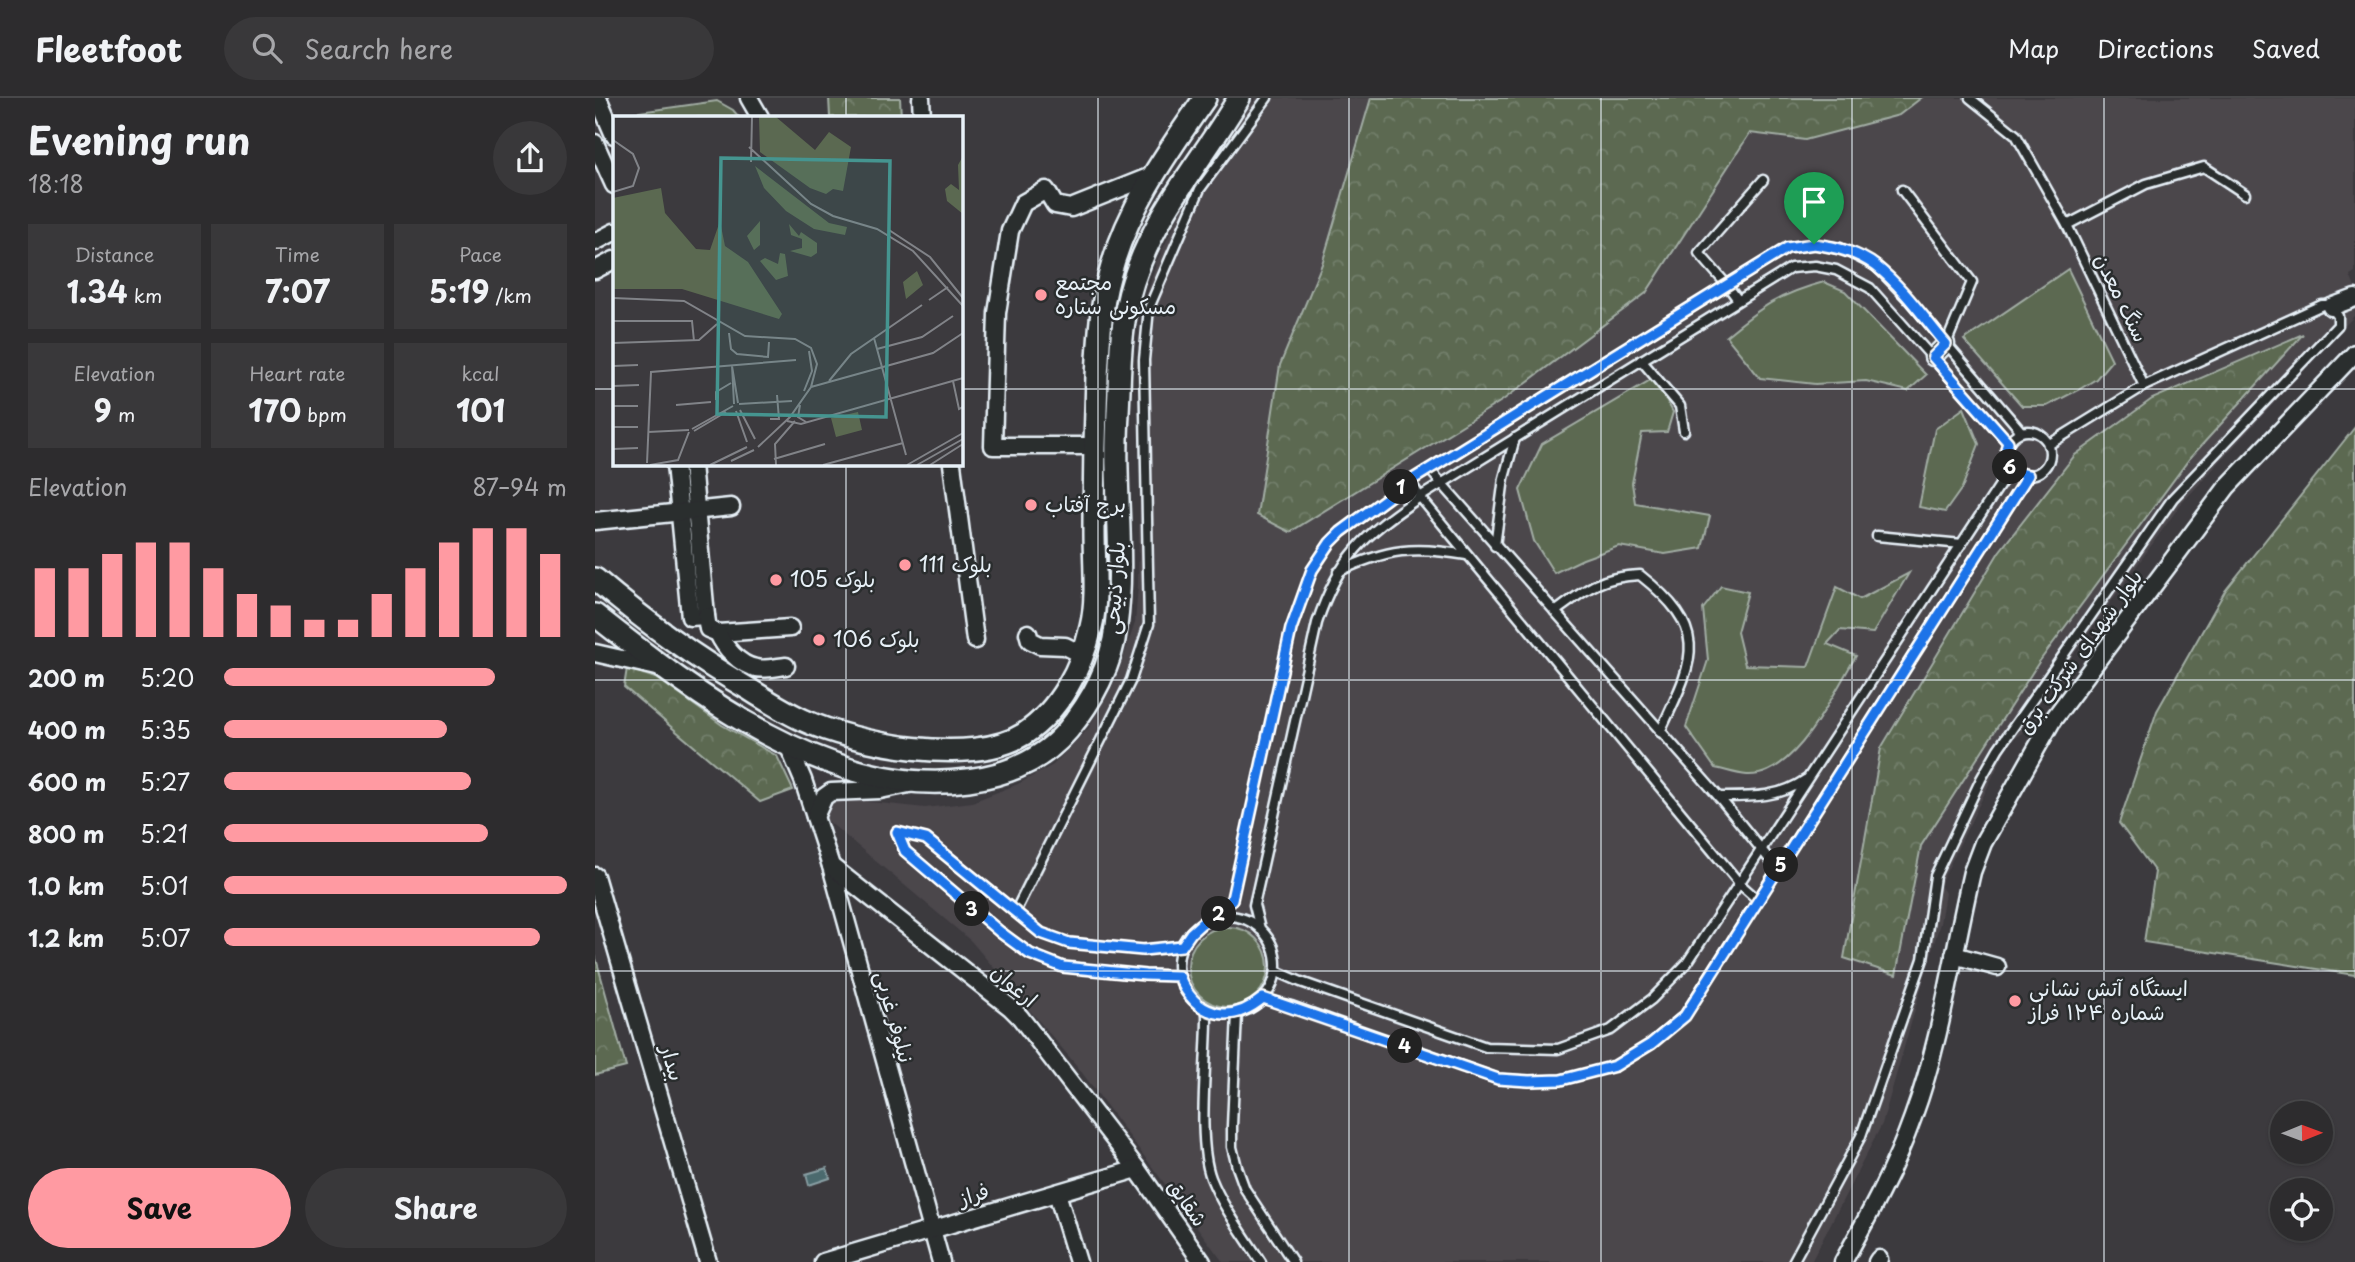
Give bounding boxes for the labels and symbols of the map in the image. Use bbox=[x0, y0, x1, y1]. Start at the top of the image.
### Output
inset map bbox=[613, 116, 963, 466]
pin bbox=[1784, 172, 1844, 244]
street label: سنگ معدن bbox=[2087, 247, 2158, 347]
place label: مجتمع مسکونی ستاره bbox=[1055, 265, 1176, 321]
marker: مجتمع مسکونی ستاره bbox=[1033, 287, 1049, 303]
pin: 6 bbox=[1993, 450, 2027, 484]
pin: 1 bbox=[1383, 470, 1419, 504]
place label: برج آفتاب bbox=[1045, 487, 1126, 519]
marker: برج آفتاب bbox=[1023, 497, 1039, 513]
street label: بلوار ذبیحی bbox=[1094, 540, 1132, 635]
place label: بلوک 111 bbox=[919, 547, 992, 579]
marker: بلوک 111 bbox=[897, 557, 913, 573]
place label: بلوک 105 bbox=[790, 562, 875, 594]
street label: بلوار شهدای شرکت برق bbox=[2008, 562, 2149, 740]
marker: بلوک 105 bbox=[768, 572, 784, 588]
place label: بلوک 106 bbox=[833, 622, 920, 654]
marker: بلوک 106 bbox=[811, 632, 827, 648]
pin: 5 bbox=[1763, 848, 1799, 882]
pin: 3 bbox=[955, 892, 989, 926]
pin: 2 bbox=[1201, 896, 1237, 932]
street label: ارغوان bbox=[985, 955, 1046, 1014]
street label: نیلوفر غربی bbox=[868, 967, 924, 1066]
place label: ایستگاه آتش نشانی شماره ۱۲۴ فراز bbox=[2027, 971, 2188, 1027]
marker: ایستگاه آتش نشانی شماره ۱۲۴ فراز bbox=[2007, 993, 2023, 1009]
pin: 4 bbox=[1387, 1028, 1423, 1063]
street label: بیدار bbox=[653, 1039, 694, 1084]
north arrow bbox=[2270, 1101, 2333, 1164]
street label: شقایق bbox=[1161, 1171, 1217, 1232]
street label: فراز bbox=[952, 1173, 993, 1213]

